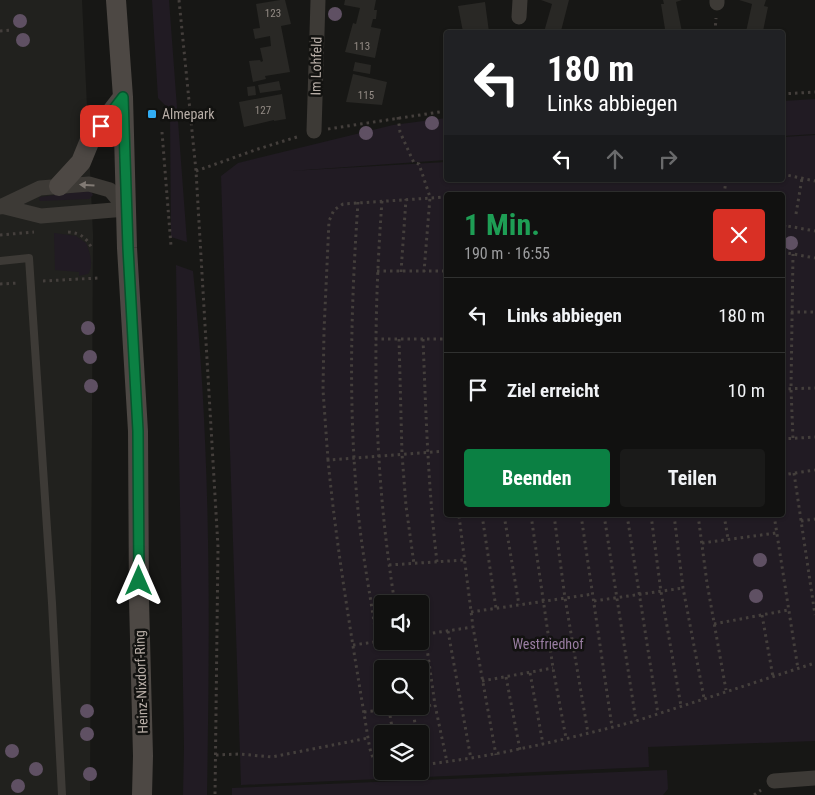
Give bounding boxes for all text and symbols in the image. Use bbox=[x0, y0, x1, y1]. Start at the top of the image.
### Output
house number: 123 bbox=[265, 7, 281, 20]
street label: Im Lohfeld bbox=[307, 37, 325, 95]
house number: 113 bbox=[354, 40, 370, 53]
text: 180 m bbox=[547, 49, 634, 90]
icon: left bbox=[464, 50, 529, 115]
house number: 115 bbox=[358, 89, 374, 102]
text: Links abbiegen bbox=[547, 91, 678, 116]
house number: 127 bbox=[255, 104, 271, 117]
pin bbox=[80, 105, 122, 147]
place label: Almepark bbox=[162, 106, 215, 122]
marker: Almepark bbox=[146, 108, 158, 120]
icon: arrive bbox=[87, 112, 115, 140]
icon: left bbox=[548, 145, 576, 173]
icon: ahead bbox=[601, 145, 629, 173]
icon: right bbox=[654, 145, 682, 173]
one-way arrow bbox=[79, 181, 95, 189]
text: 1 Min. bbox=[464, 207, 540, 242]
button: close bbox=[713, 209, 765, 261]
text: 190 m · 16:55 bbox=[464, 244, 550, 263]
icon: left bbox=[464, 301, 492, 329]
text: Links abbiegen bbox=[507, 304, 622, 327]
text: 180 m bbox=[718, 304, 765, 327]
icon: arrive bbox=[464, 376, 492, 404]
text: Ziel erreicht bbox=[507, 379, 599, 402]
text: 10 m bbox=[728, 379, 765, 402]
button: Beenden bbox=[464, 449, 610, 507]
button: Teilen bbox=[620, 449, 765, 507]
position arrow bbox=[112, 554, 164, 606]
map controls bbox=[374, 595, 429, 780]
button: sound bbox=[374, 595, 429, 650]
street label: Heinz-Nixdorf-Ring bbox=[131, 630, 151, 734]
park label: Westfriedhof bbox=[512, 636, 584, 652]
button: search bbox=[374, 660, 429, 715]
button: layers bbox=[374, 725, 429, 780]

